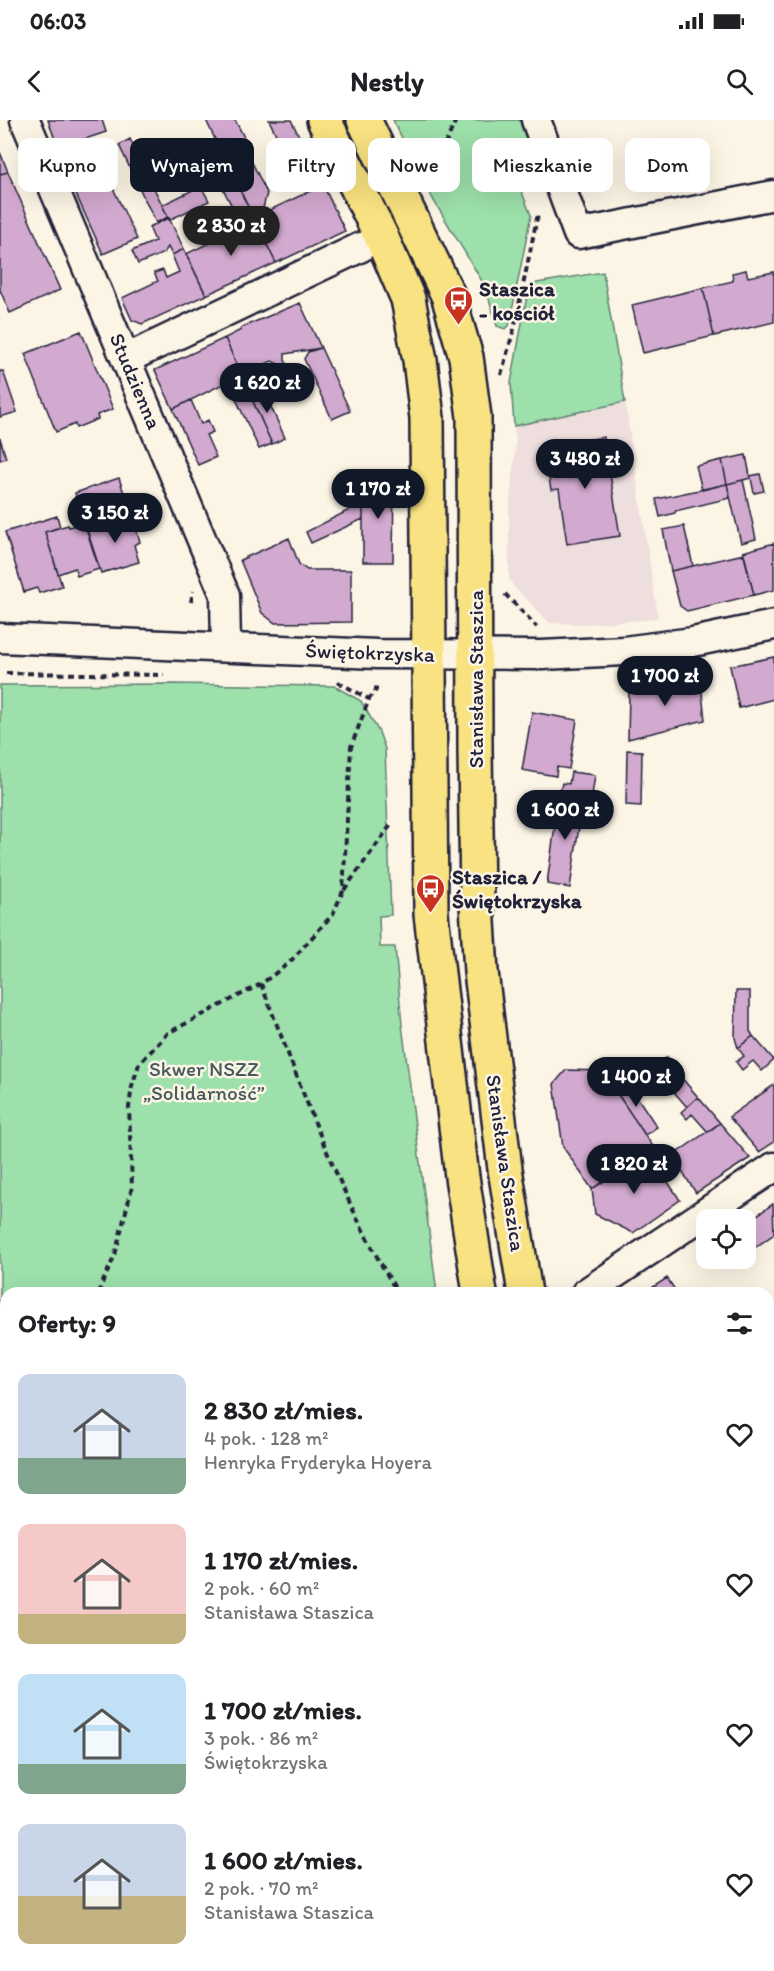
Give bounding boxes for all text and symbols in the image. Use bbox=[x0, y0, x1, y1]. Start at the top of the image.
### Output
text: 06:03 bbox=[30, 8, 86, 35]
icon: back bbox=[18, 65, 51, 98]
text: Nestly bbox=[350, 65, 424, 98]
icon: search bbox=[723, 65, 756, 98]
chip: Kupno bbox=[18, 138, 118, 192]
chip: Wynajem bbox=[130, 138, 254, 192]
chip: Filtry bbox=[266, 138, 356, 192]
chip: Nowe bbox=[368, 138, 460, 192]
chip: Mieszkanie bbox=[472, 138, 613, 192]
chip: Dom bbox=[625, 138, 710, 192]
pin: 2 830 zł bbox=[169, 206, 293, 257]
text: 2 830 zł bbox=[197, 213, 265, 237]
place label: Staszica - kościół bbox=[479, 276, 556, 325]
bus stop icon: Staszica - kościół bbox=[442, 284, 474, 326]
street label: Studzienna bbox=[105, 329, 167, 433]
pin: 1 620 zł bbox=[205, 363, 329, 414]
text: 1 620 zł bbox=[234, 370, 300, 394]
pin: 3 480 zł bbox=[523, 439, 647, 490]
text: 3 480 zł bbox=[550, 446, 620, 470]
pin: 1 170 zł bbox=[316, 469, 440, 520]
text: 1 170 zł bbox=[346, 476, 410, 500]
pin: 3 150 zł bbox=[53, 493, 177, 544]
text: 3 150 zł bbox=[82, 500, 149, 524]
street label: Stanisława Staszica bbox=[463, 590, 488, 768]
street label: Świętokrzyska bbox=[305, 637, 435, 667]
pin: 1 700 zł bbox=[603, 656, 727, 707]
text: 1 700 zł bbox=[631, 663, 699, 687]
pin: 1 600 zł bbox=[503, 790, 627, 841]
text: 1 600 zł bbox=[531, 797, 599, 821]
place label: Staszica / Świętokrzyska bbox=[452, 864, 583, 914]
bus stop icon: Staszica / Świętokrzyska bbox=[415, 872, 447, 914]
park label: Skwer NSZZ „Solidarność” bbox=[143, 1056, 265, 1105]
pin: 1 400 zł bbox=[574, 1057, 698, 1108]
text: 1 400 zł bbox=[601, 1064, 671, 1088]
street label: Stanisława Staszica bbox=[481, 1073, 531, 1253]
pin: 1 820 zł bbox=[572, 1144, 696, 1195]
text: 1 820 zł bbox=[600, 1151, 668, 1175]
map controls bbox=[696, 1209, 756, 1269]
button: locate bbox=[696, 1209, 756, 1269]
text: Oferty: 9 bbox=[18, 1307, 116, 1339]
icon: filters bbox=[723, 1307, 756, 1340]
text: 2 830 zł/mies. bbox=[204, 1394, 363, 1426]
icon: home bbox=[66, 1398, 138, 1470]
icon: heart bbox=[723, 1418, 756, 1451]
text: 4 pok. · 128 m² bbox=[204, 1426, 329, 1450]
text: Henryka Fryderyka Hoyera bbox=[204, 1450, 432, 1474]
text: 1 170 zł/mies. bbox=[204, 1544, 358, 1576]
icon: home bbox=[66, 1548, 138, 1620]
icon: heart bbox=[723, 1568, 756, 1601]
text: 2 pok. · 60 m² bbox=[204, 1576, 319, 1600]
text: Stanisława Staszica bbox=[204, 1600, 374, 1624]
text: 1 700 zł/mies. bbox=[204, 1694, 362, 1726]
icon: home bbox=[66, 1698, 138, 1770]
icon: heart bbox=[723, 1718, 756, 1751]
text: 3 pok. · 86 m² bbox=[204, 1726, 318, 1750]
text: Świętokrzyska bbox=[204, 1750, 328, 1774]
text: 1 600 zł/mies. bbox=[204, 1844, 363, 1876]
icon: home bbox=[66, 1848, 138, 1920]
icon: heart bbox=[723, 1868, 756, 1901]
text: 2 pok. · 70 m² bbox=[204, 1876, 319, 1900]
text: Stanisława Staszica bbox=[204, 1900, 374, 1924]

